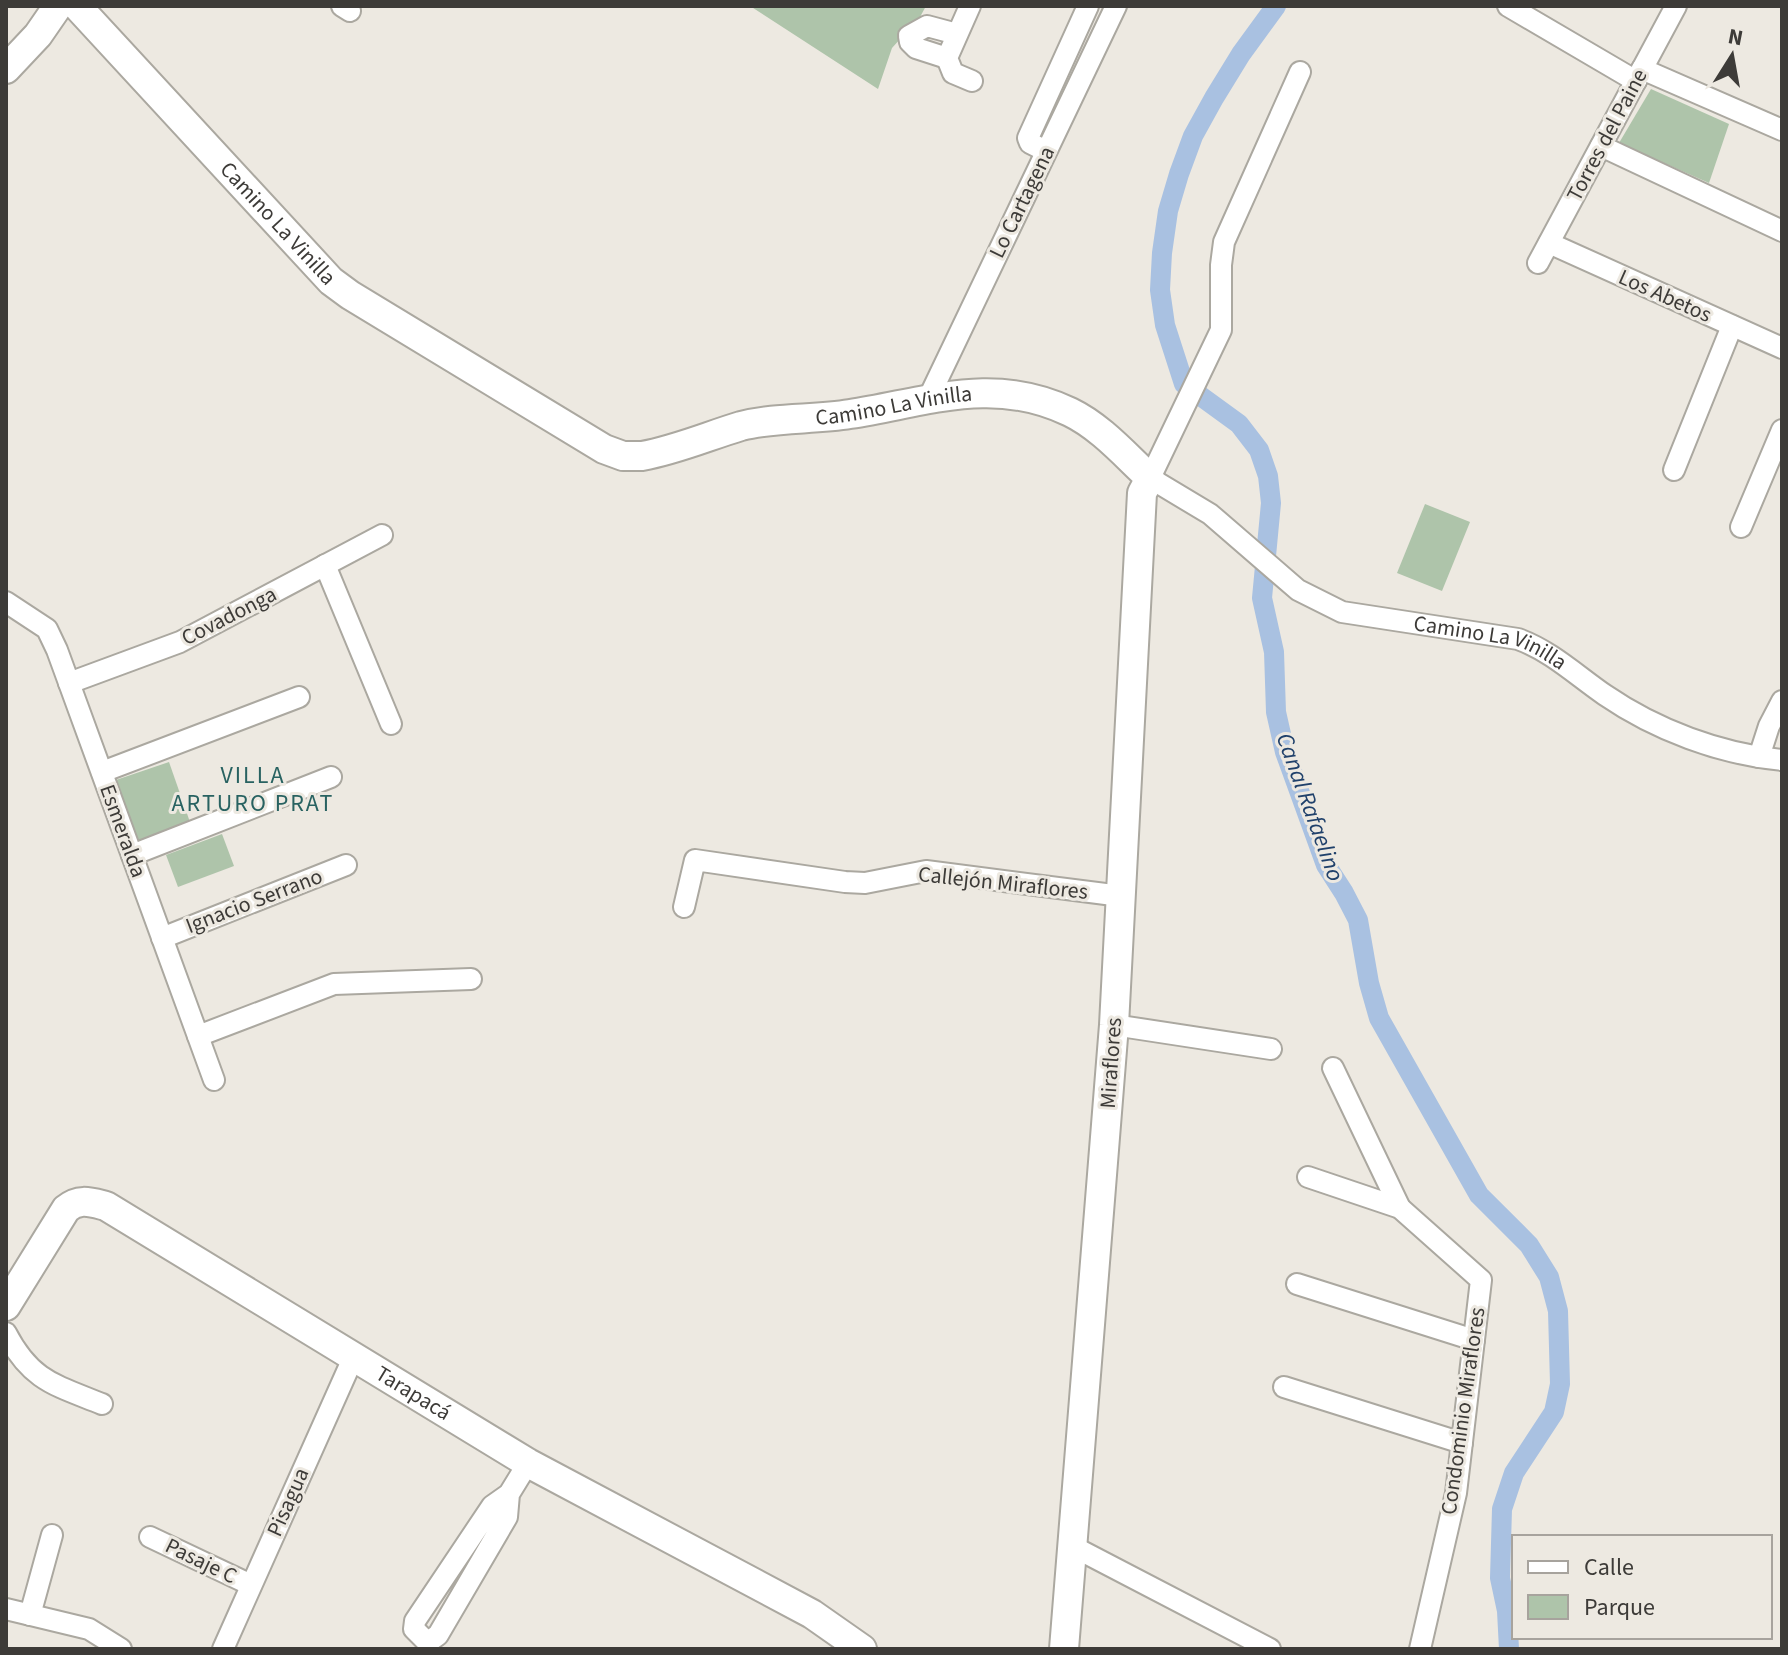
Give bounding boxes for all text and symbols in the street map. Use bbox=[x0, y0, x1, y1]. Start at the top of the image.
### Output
north arrow bbox=[1692, 16, 1772, 96]
text: N bbox=[1725, 20, 1746, 54]
street label: Torres del Paine bbox=[1559, 63, 1655, 207]
street label: Lo Cartagena bbox=[981, 141, 1063, 263]
street label: Camino La Vinilla bbox=[212, 154, 343, 293]
street label: Los Abetos bbox=[1613, 261, 1717, 331]
street label: Camino La Vinilla bbox=[814, 378, 973, 434]
street label: Covadonga bbox=[176, 578, 282, 654]
street label: Camino La Vinilla bbox=[1411, 607, 1573, 678]
water label: Canal Rafaelino bbox=[1267, 728, 1353, 886]
district label: VILLA ARTURO PRAT bbox=[172, 758, 334, 821]
street label: Esmeralda bbox=[91, 780, 155, 882]
street label: Callejón Miraflores bbox=[916, 858, 1090, 908]
street label: Ignacio Serrano bbox=[181, 860, 327, 942]
street label: Miraflores bbox=[1092, 1016, 1130, 1110]
street label: Condominio Miraflores bbox=[1433, 1305, 1493, 1517]
street label: Tarapacá bbox=[369, 1358, 457, 1428]
street label: Pisagua bbox=[259, 1462, 317, 1542]
street label: Pasaje C bbox=[160, 1530, 242, 1592]
legend bbox=[1512, 1535, 1772, 1639]
text: Calle bbox=[1584, 1550, 1634, 1585]
text: Parque bbox=[1584, 1590, 1655, 1625]

